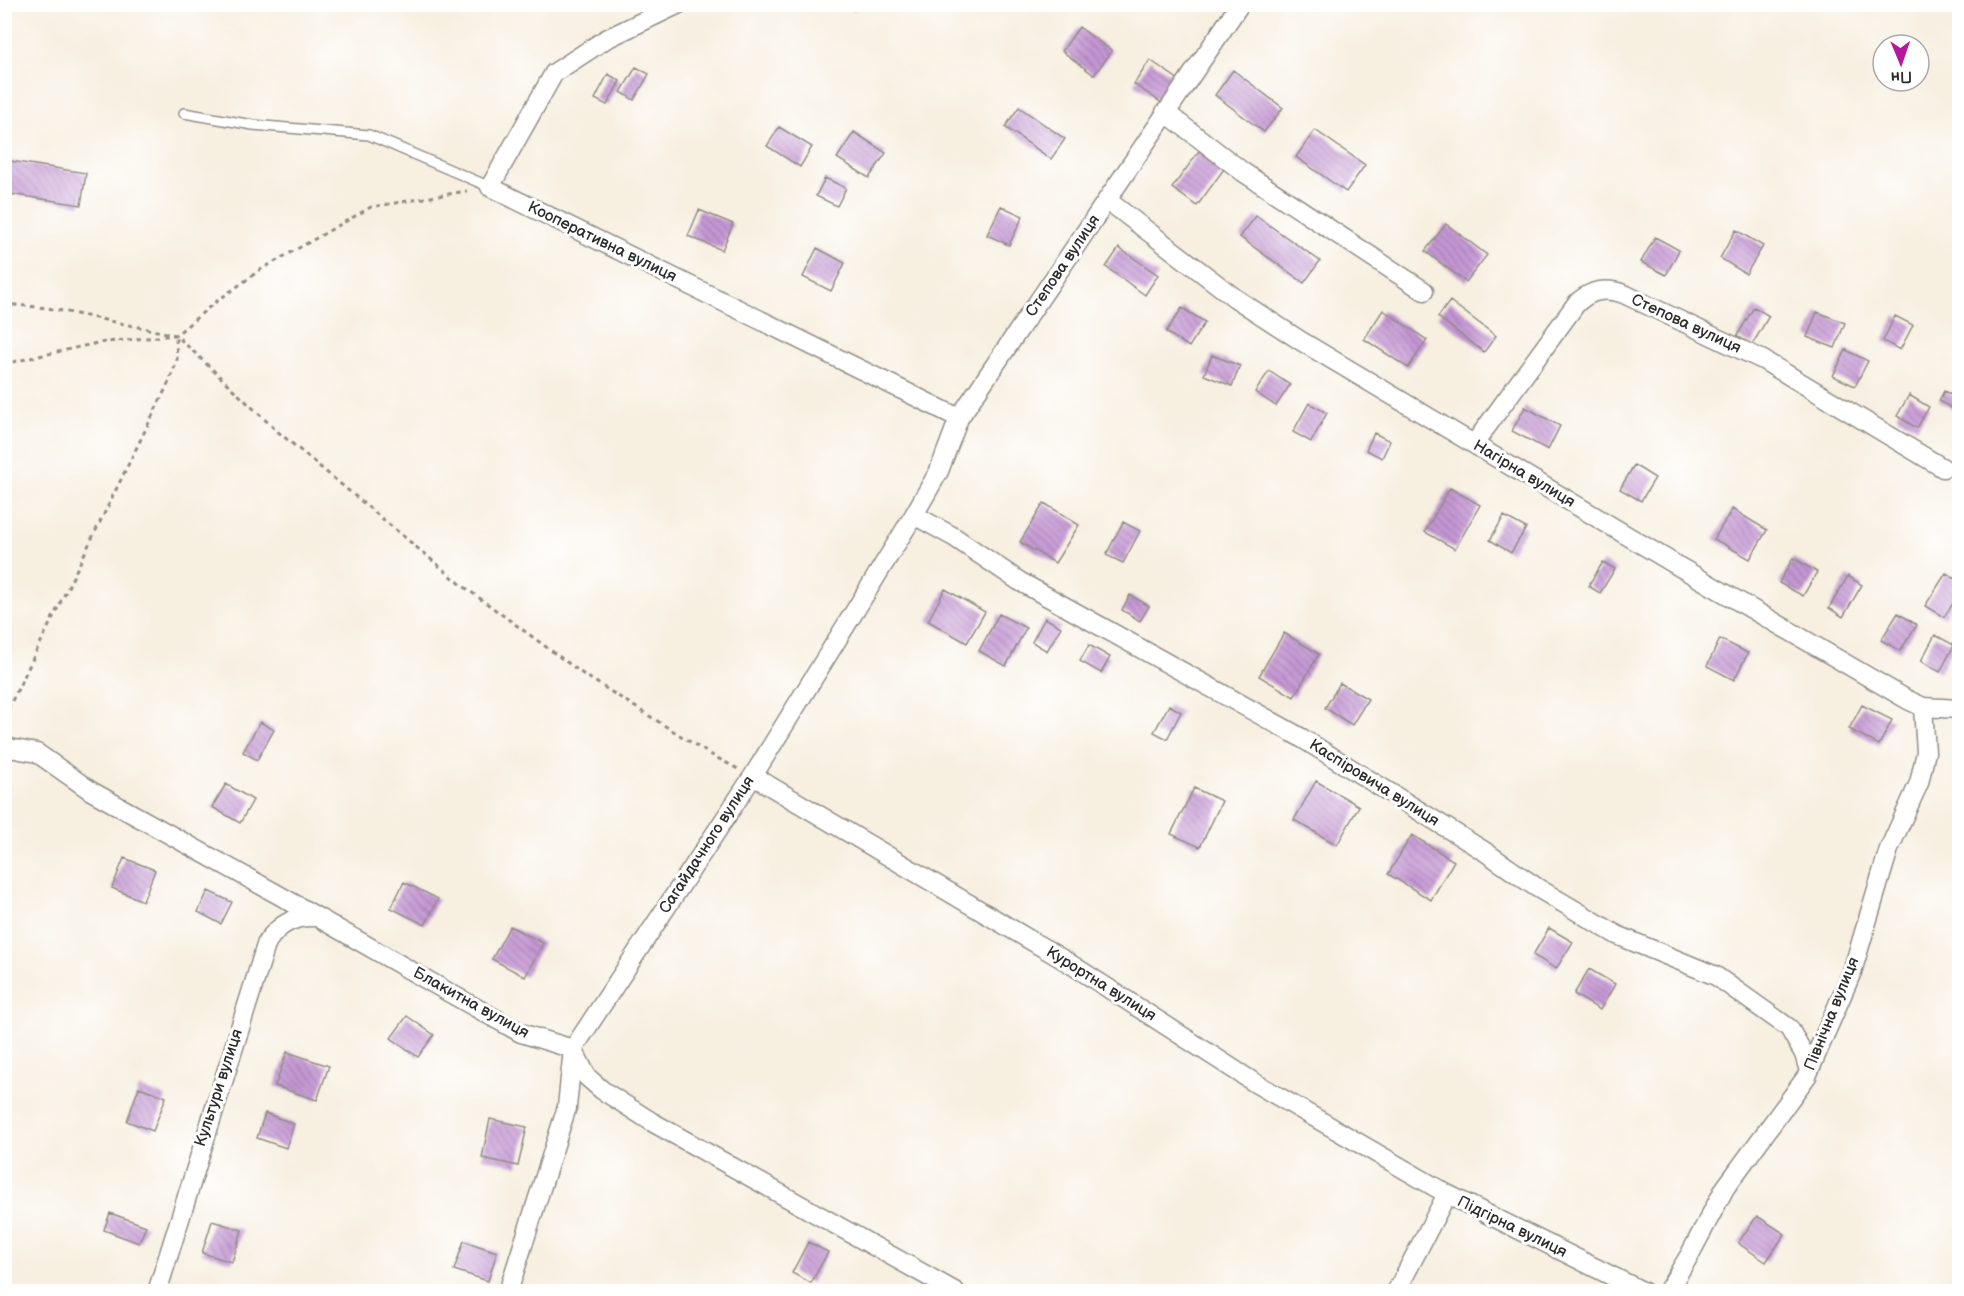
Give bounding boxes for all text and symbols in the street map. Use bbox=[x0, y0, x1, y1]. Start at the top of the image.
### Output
north arrow bbox=[1871, 33, 1931, 93]
text: Пн bbox=[1890, 67, 1912, 86]
street label: Кооперативна вулиця bbox=[524, 198, 680, 286]
street label: Степова вулиця bbox=[1022, 211, 1104, 321]
street label: Степова вулиця bbox=[1628, 290, 1744, 358]
street label: Нагірна вулиця bbox=[1470, 436, 1578, 512]
street label: Каспіровича вулиця bbox=[1306, 735, 1443, 831]
street label: Сагайдачного вулиця bbox=[655, 773, 759, 917]
street label: Курортна вулиця bbox=[1042, 943, 1160, 1026]
street label: Північна вулиця bbox=[1801, 954, 1863, 1073]
street label: Блакитна вулиця bbox=[410, 963, 532, 1043]
street label: Культури вулиця bbox=[191, 1027, 247, 1149]
street label: Підгірна вулиця bbox=[1454, 1192, 1570, 1262]

